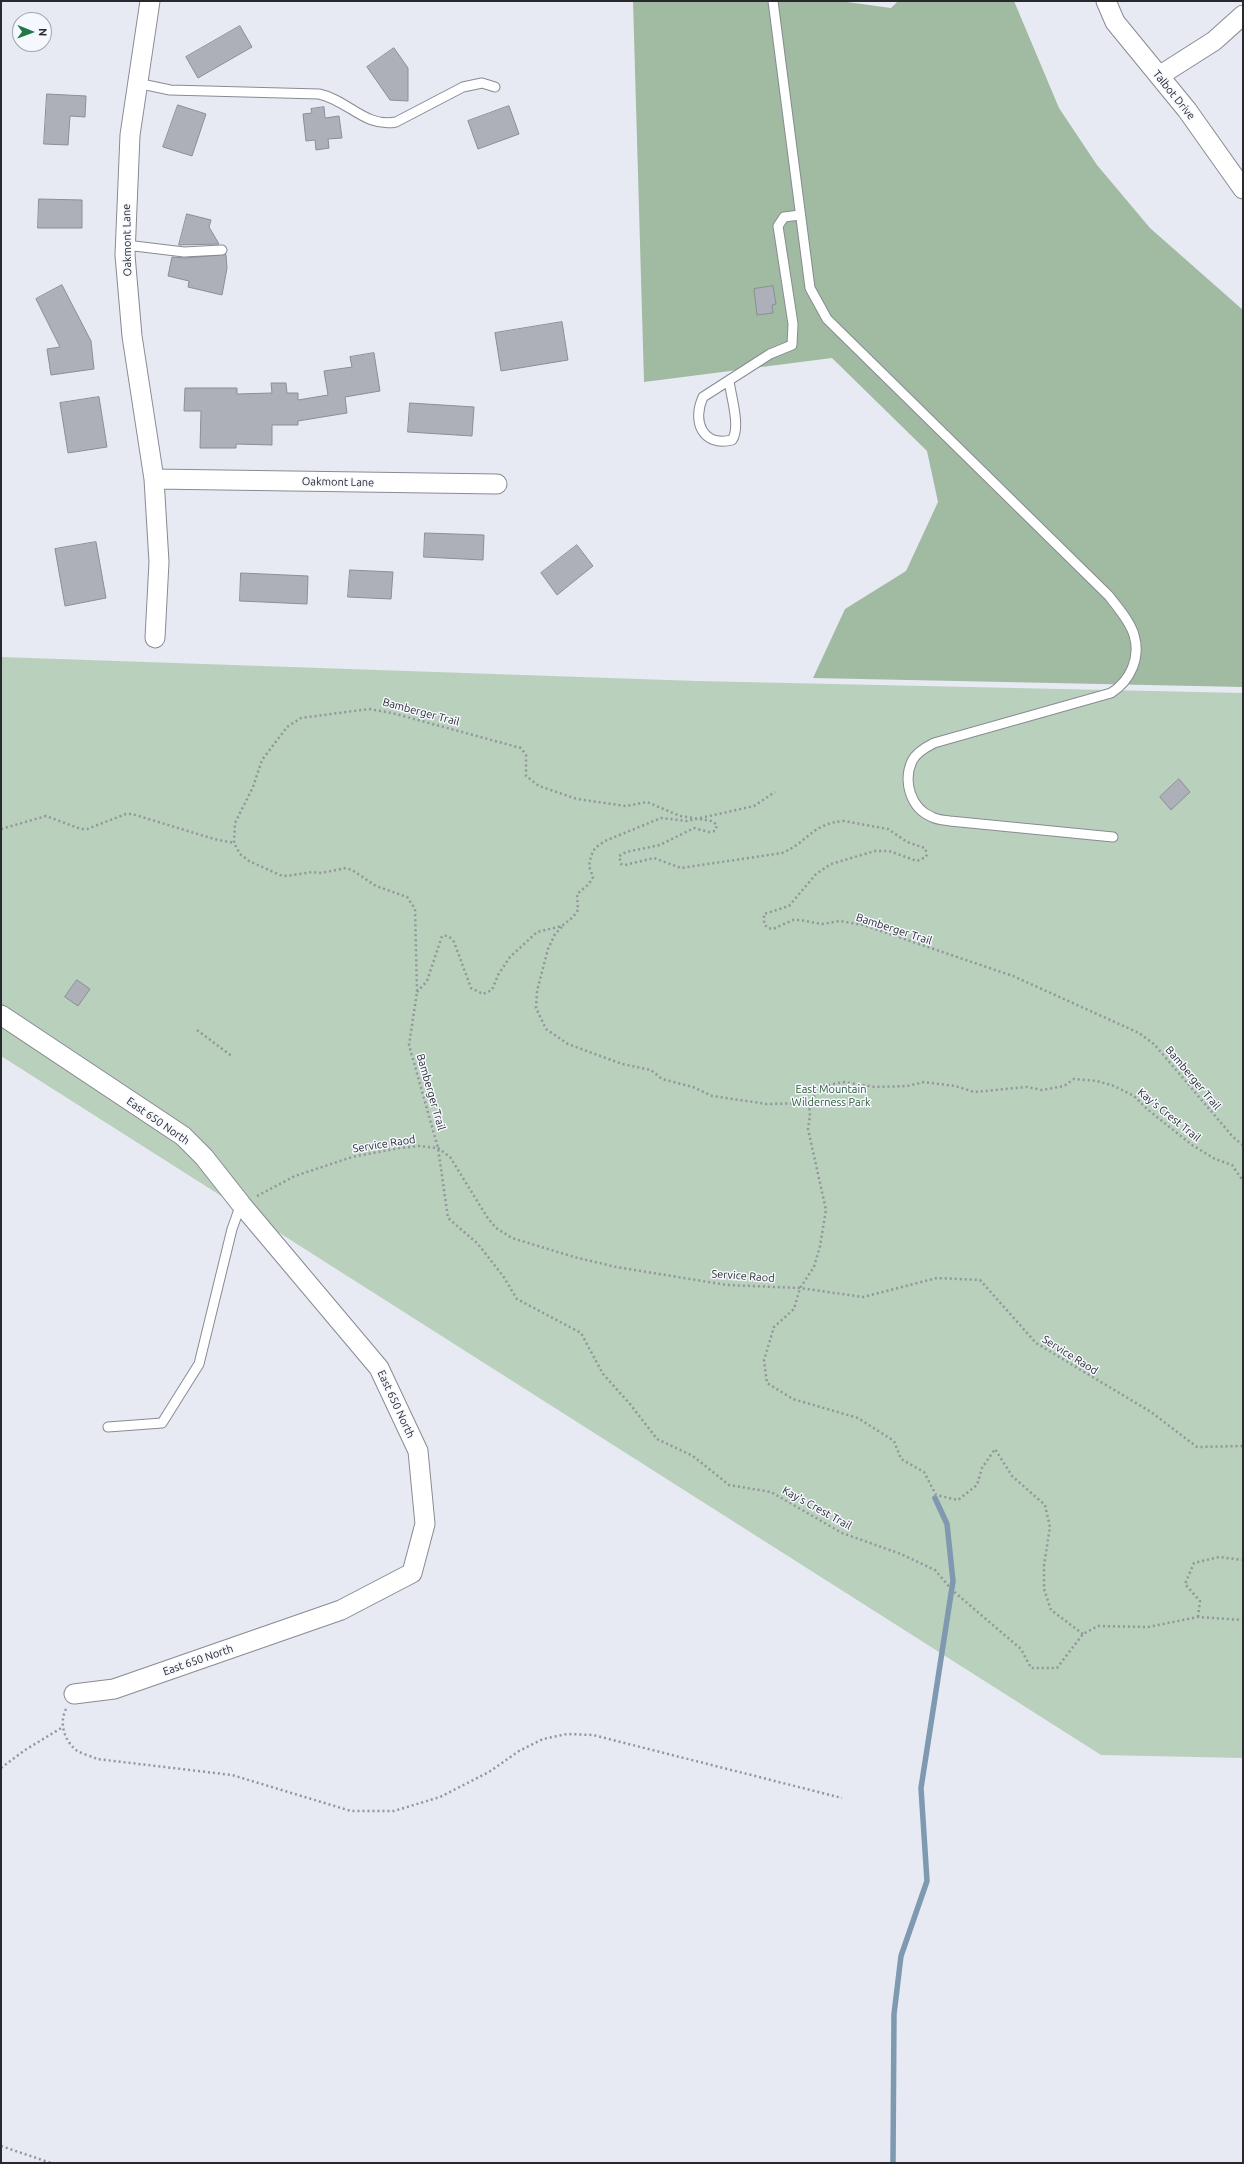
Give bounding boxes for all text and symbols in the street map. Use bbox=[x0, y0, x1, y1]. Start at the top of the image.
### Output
north arrow bbox=[12, 12, 52, 52]
text: N bbox=[37, 28, 49, 36]
street label: Talbot Drive bbox=[1150, 68, 1198, 122]
street label: Oakmont Lane bbox=[120, 204, 134, 276]
street label: Oakmont Lane bbox=[302, 475, 374, 489]
street label: Bamberger Trail bbox=[381, 695, 461, 729]
street label: Bamberger Trail bbox=[854, 911, 934, 947]
street label: Bamberger Trail bbox=[1163, 1044, 1223, 1112]
street label: Bamberger Trail bbox=[414, 1052, 448, 1132]
park label: East Mountain Wilderness Park bbox=[792, 1082, 870, 1108]
street label: Kay's Crest Trail bbox=[1135, 1086, 1203, 1144]
street label: East 650 North bbox=[124, 1094, 192, 1148]
street label: Service Raod bbox=[352, 1133, 416, 1155]
street label: Service Raod bbox=[711, 1267, 775, 1285]
street label: Service Raod bbox=[1040, 1333, 1100, 1377]
street label: East 650 North bbox=[374, 1368, 418, 1440]
street label: Kay's Crest Trail bbox=[780, 1483, 854, 1533]
street label: East 650 North bbox=[161, 1642, 235, 1678]

